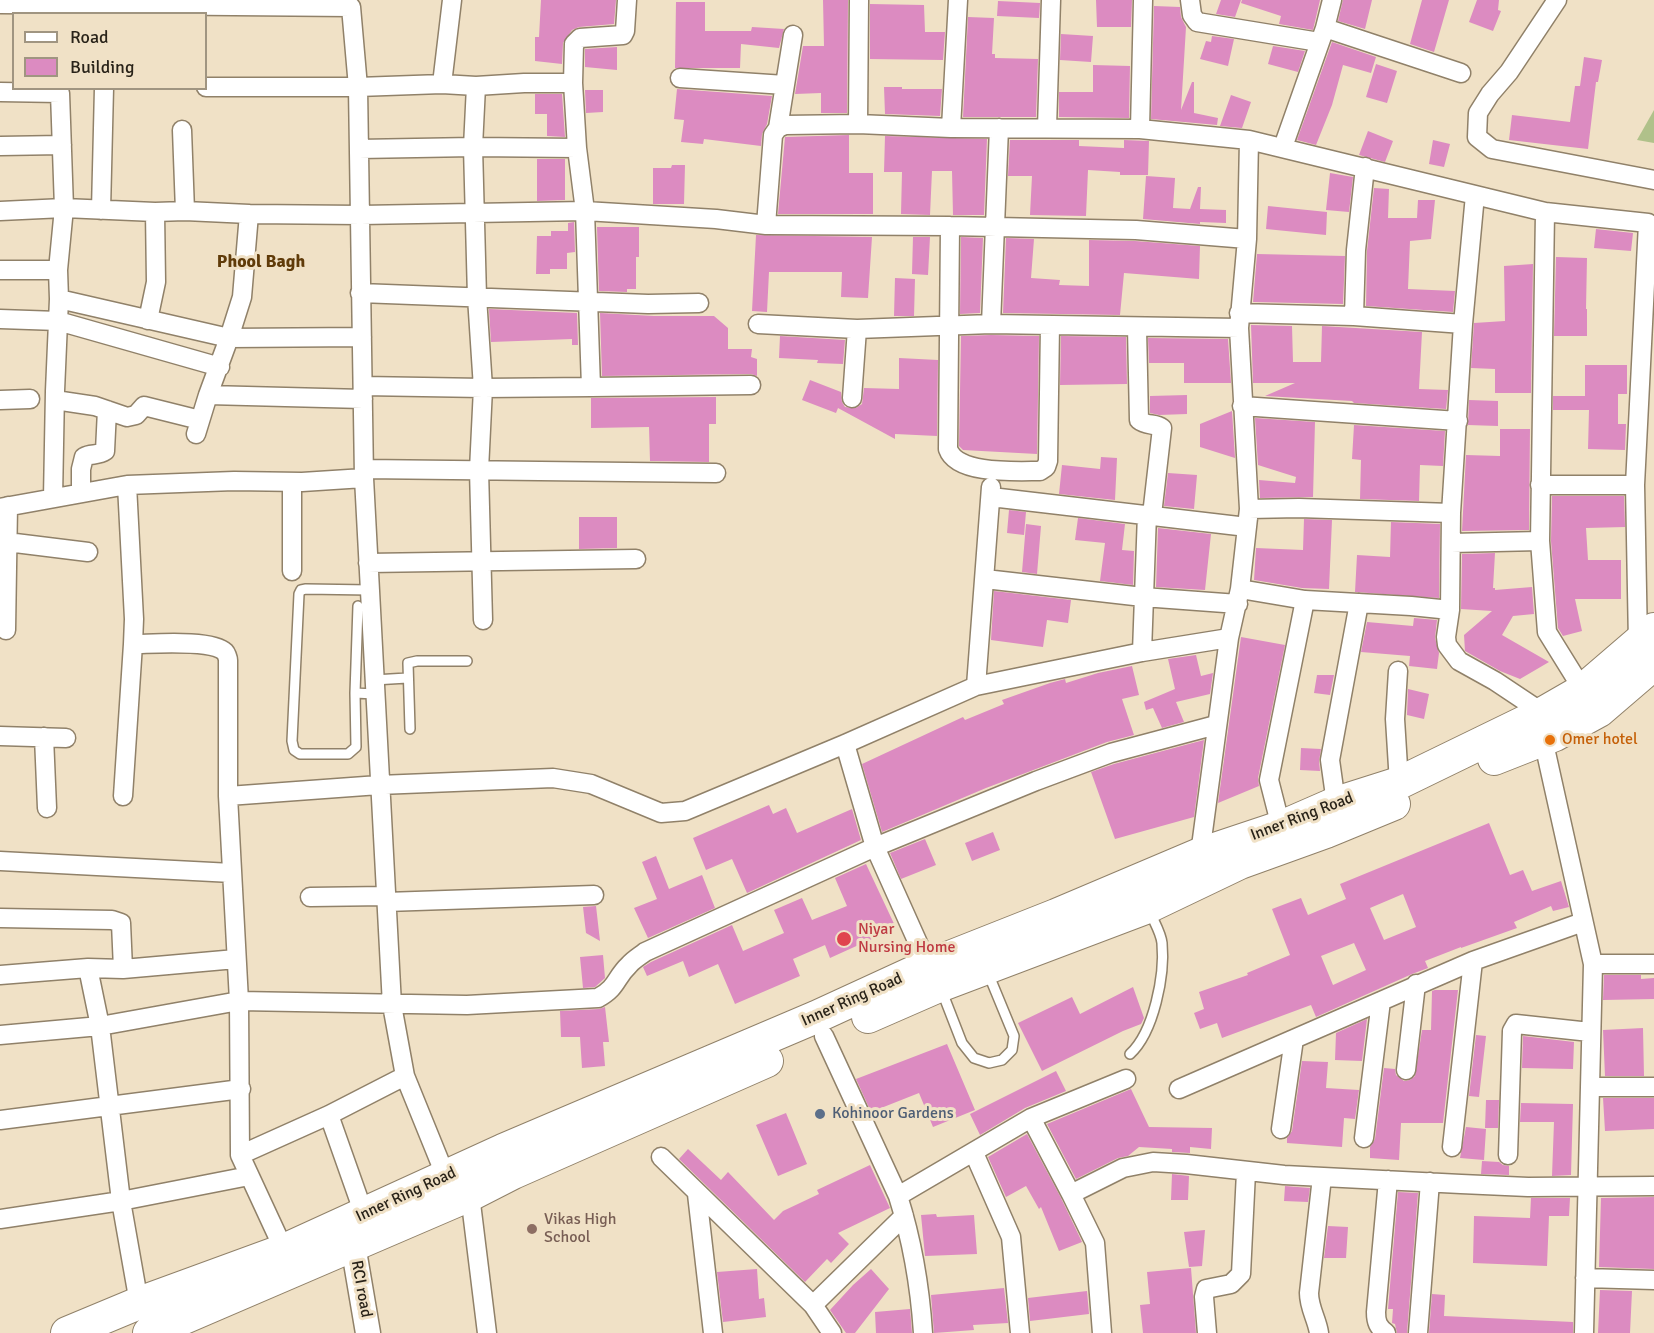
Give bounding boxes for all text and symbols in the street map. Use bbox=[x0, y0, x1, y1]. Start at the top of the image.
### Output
legend bbox=[12, 12, 207, 90]
text: Road bbox=[70, 26, 109, 48]
text: Building bbox=[70, 56, 134, 78]
district label: Phool Bagh bbox=[217, 251, 305, 273]
place label: Omer hotel bbox=[1562, 730, 1638, 750]
marker: Omer hotel bbox=[1543, 733, 1557, 747]
street label: Inner Ring Road bbox=[1248, 789, 1356, 845]
place label: Niyar Nursing Home bbox=[858, 920, 955, 958]
marker: Niyar Nursing Home bbox=[835, 930, 853, 948]
street label: Inner Ring Road bbox=[799, 969, 905, 1031]
place label: Kohinoor Gardens bbox=[832, 1104, 954, 1124]
marker: Kohinoor Gardens bbox=[813, 1107, 827, 1121]
street label: Inner Ring Road bbox=[353, 1163, 459, 1227]
place label: Vikas High School bbox=[544, 1210, 616, 1248]
marker: Vikas High School bbox=[525, 1222, 539, 1236]
street label: RCI road bbox=[347, 1259, 375, 1319]

